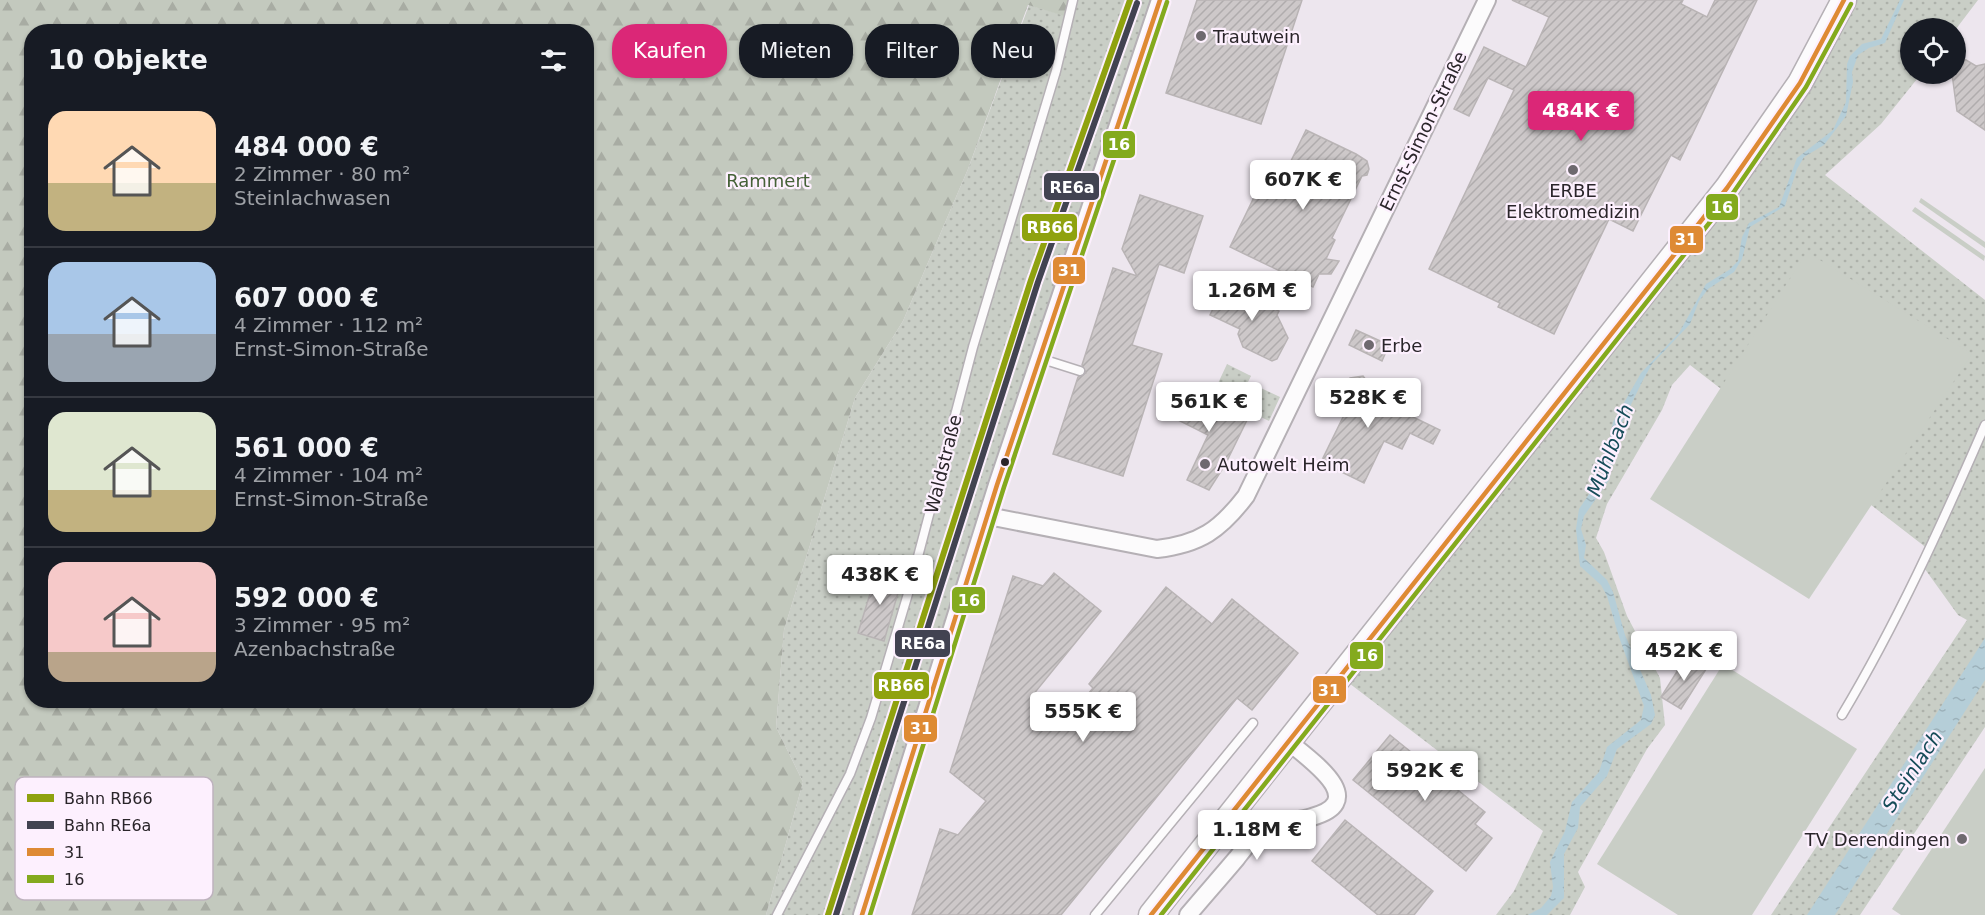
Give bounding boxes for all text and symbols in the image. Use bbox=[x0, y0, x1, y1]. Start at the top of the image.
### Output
map controls bbox=[1900, 18, 1966, 84]
button: locate bbox=[1900, 18, 1966, 84]
chip: Kaufen bbox=[612, 24, 727, 78]
chip: Mieten bbox=[739, 24, 853, 78]
chip: Filter bbox=[865, 24, 959, 78]
chip: Neu bbox=[971, 24, 1055, 78]
place label: Trautwein bbox=[1212, 26, 1300, 47]
marker: Trautwein bbox=[1194, 29, 1208, 43]
icon: filters bbox=[537, 44, 570, 77]
text: 10 Objekte bbox=[48, 45, 208, 75]
street label: Ernst-Simon-Straße bbox=[1375, 48, 1471, 214]
pin: 484K € bbox=[1532, 91, 1630, 142]
text: 484K € bbox=[1542, 98, 1620, 122]
line badge: 16 bbox=[1102, 130, 1136, 159]
text: 484 000 € bbox=[234, 132, 379, 162]
icon: home bbox=[96, 135, 168, 207]
text: 16 bbox=[1108, 135, 1130, 154]
pin: 607K € bbox=[1254, 160, 1352, 211]
text: 2 Zimmer · 80 m² bbox=[234, 162, 410, 186]
marker: ERBE Elektromedizin bbox=[1566, 163, 1580, 177]
text: 607K € bbox=[1264, 167, 1342, 191]
park label: Rammert bbox=[726, 170, 810, 191]
line badge: RE6a bbox=[1043, 172, 1100, 201]
text: RE6a bbox=[1049, 178, 1095, 197]
place label: ERBE Elektromedizin bbox=[1506, 180, 1640, 222]
text: Steinlachwasen bbox=[234, 186, 391, 210]
line badge: 16 bbox=[1705, 193, 1739, 221]
text: 16 bbox=[1711, 198, 1733, 217]
line badge: RB66 bbox=[1021, 213, 1078, 242]
text: RB66 bbox=[1027, 218, 1073, 237]
line badge: 31 bbox=[1669, 225, 1704, 254]
text: 31 bbox=[1675, 230, 1697, 249]
line badge: 31 bbox=[1052, 256, 1086, 285]
text: 31 bbox=[1058, 261, 1080, 280]
pin: 1.26M € bbox=[1197, 271, 1307, 322]
text: 1.26M € bbox=[1207, 278, 1297, 302]
text: 607 000 € bbox=[234, 283, 379, 313]
icon: home bbox=[96, 286, 168, 358]
text: 4 Zimmer · 112 m² bbox=[234, 313, 423, 337]
place label: Erbe bbox=[1381, 335, 1422, 356]
text: Ernst-Simon-Straße bbox=[234, 337, 428, 361]
marker: Erbe bbox=[1362, 338, 1376, 352]
pin: 528K € bbox=[1319, 378, 1417, 429]
pin: 561K € bbox=[1160, 382, 1258, 433]
text: 528K € bbox=[1329, 385, 1407, 409]
text: 561K € bbox=[1170, 389, 1248, 413]
water label: Mühlbach bbox=[1581, 401, 1639, 499]
street label: Waldstraße bbox=[921, 412, 965, 516]
text: 561 000 € bbox=[234, 433, 379, 463]
icon: home bbox=[96, 436, 168, 508]
place label: Autowelt Heim bbox=[1217, 454, 1350, 475]
unlabelled marker bbox=[999, 456, 1011, 468]
marker: Autowelt Heim bbox=[1198, 457, 1212, 471]
text: 4 Zimmer · 104 m² bbox=[234, 463, 423, 487]
text: Ernst-Simon-Straße bbox=[234, 487, 428, 511]
pin: 438K € bbox=[831, 555, 929, 606]
text: 438K € bbox=[841, 562, 919, 586]
text: 592 000 € bbox=[234, 583, 379, 613]
icon: home bbox=[96, 586, 168, 658]
line badge: 16 bbox=[951, 586, 986, 614]
text: 16 bbox=[958, 591, 980, 610]
text: 3 Zimmer · 95 m² bbox=[234, 613, 410, 637]
line badge: RE6a bbox=[894, 629, 951, 658]
pin: 452K € bbox=[1635, 631, 1733, 682]
text: RE6a bbox=[900, 634, 946, 653]
text: Azenbachstraße bbox=[234, 637, 395, 661]
text: 452K € bbox=[1645, 638, 1723, 662]
line badge: 16 bbox=[1349, 641, 1384, 670]
text: 16 bbox=[1356, 646, 1378, 665]
line badge: RB66 bbox=[873, 671, 930, 700]
line badge: 31 bbox=[1312, 675, 1347, 704]
text: RB66 bbox=[878, 676, 924, 695]
text: 31 bbox=[1318, 681, 1340, 700]
pin: 555K € bbox=[1034, 692, 1132, 743]
text: 555K € bbox=[1044, 699, 1122, 723]
line badge: 31 bbox=[903, 714, 938, 743]
text: 31 bbox=[910, 719, 932, 738]
water label: Steinlach bbox=[1877, 726, 1947, 816]
pin: 592K € bbox=[1376, 751, 1474, 802]
text: 592K € bbox=[1386, 758, 1464, 782]
legend bbox=[15, 777, 213, 900]
text: Bahn RB66 bbox=[64, 789, 153, 808]
pin: 1.18M € bbox=[1202, 810, 1312, 861]
text: Bahn RE6a bbox=[64, 816, 151, 835]
text: 1.18M € bbox=[1212, 817, 1302, 841]
place label: TV Derendingen bbox=[1804, 829, 1950, 850]
marker: TV Derendingen bbox=[1955, 832, 1969, 846]
text: 31 bbox=[64, 843, 84, 862]
text: 16 bbox=[64, 870, 84, 889]

